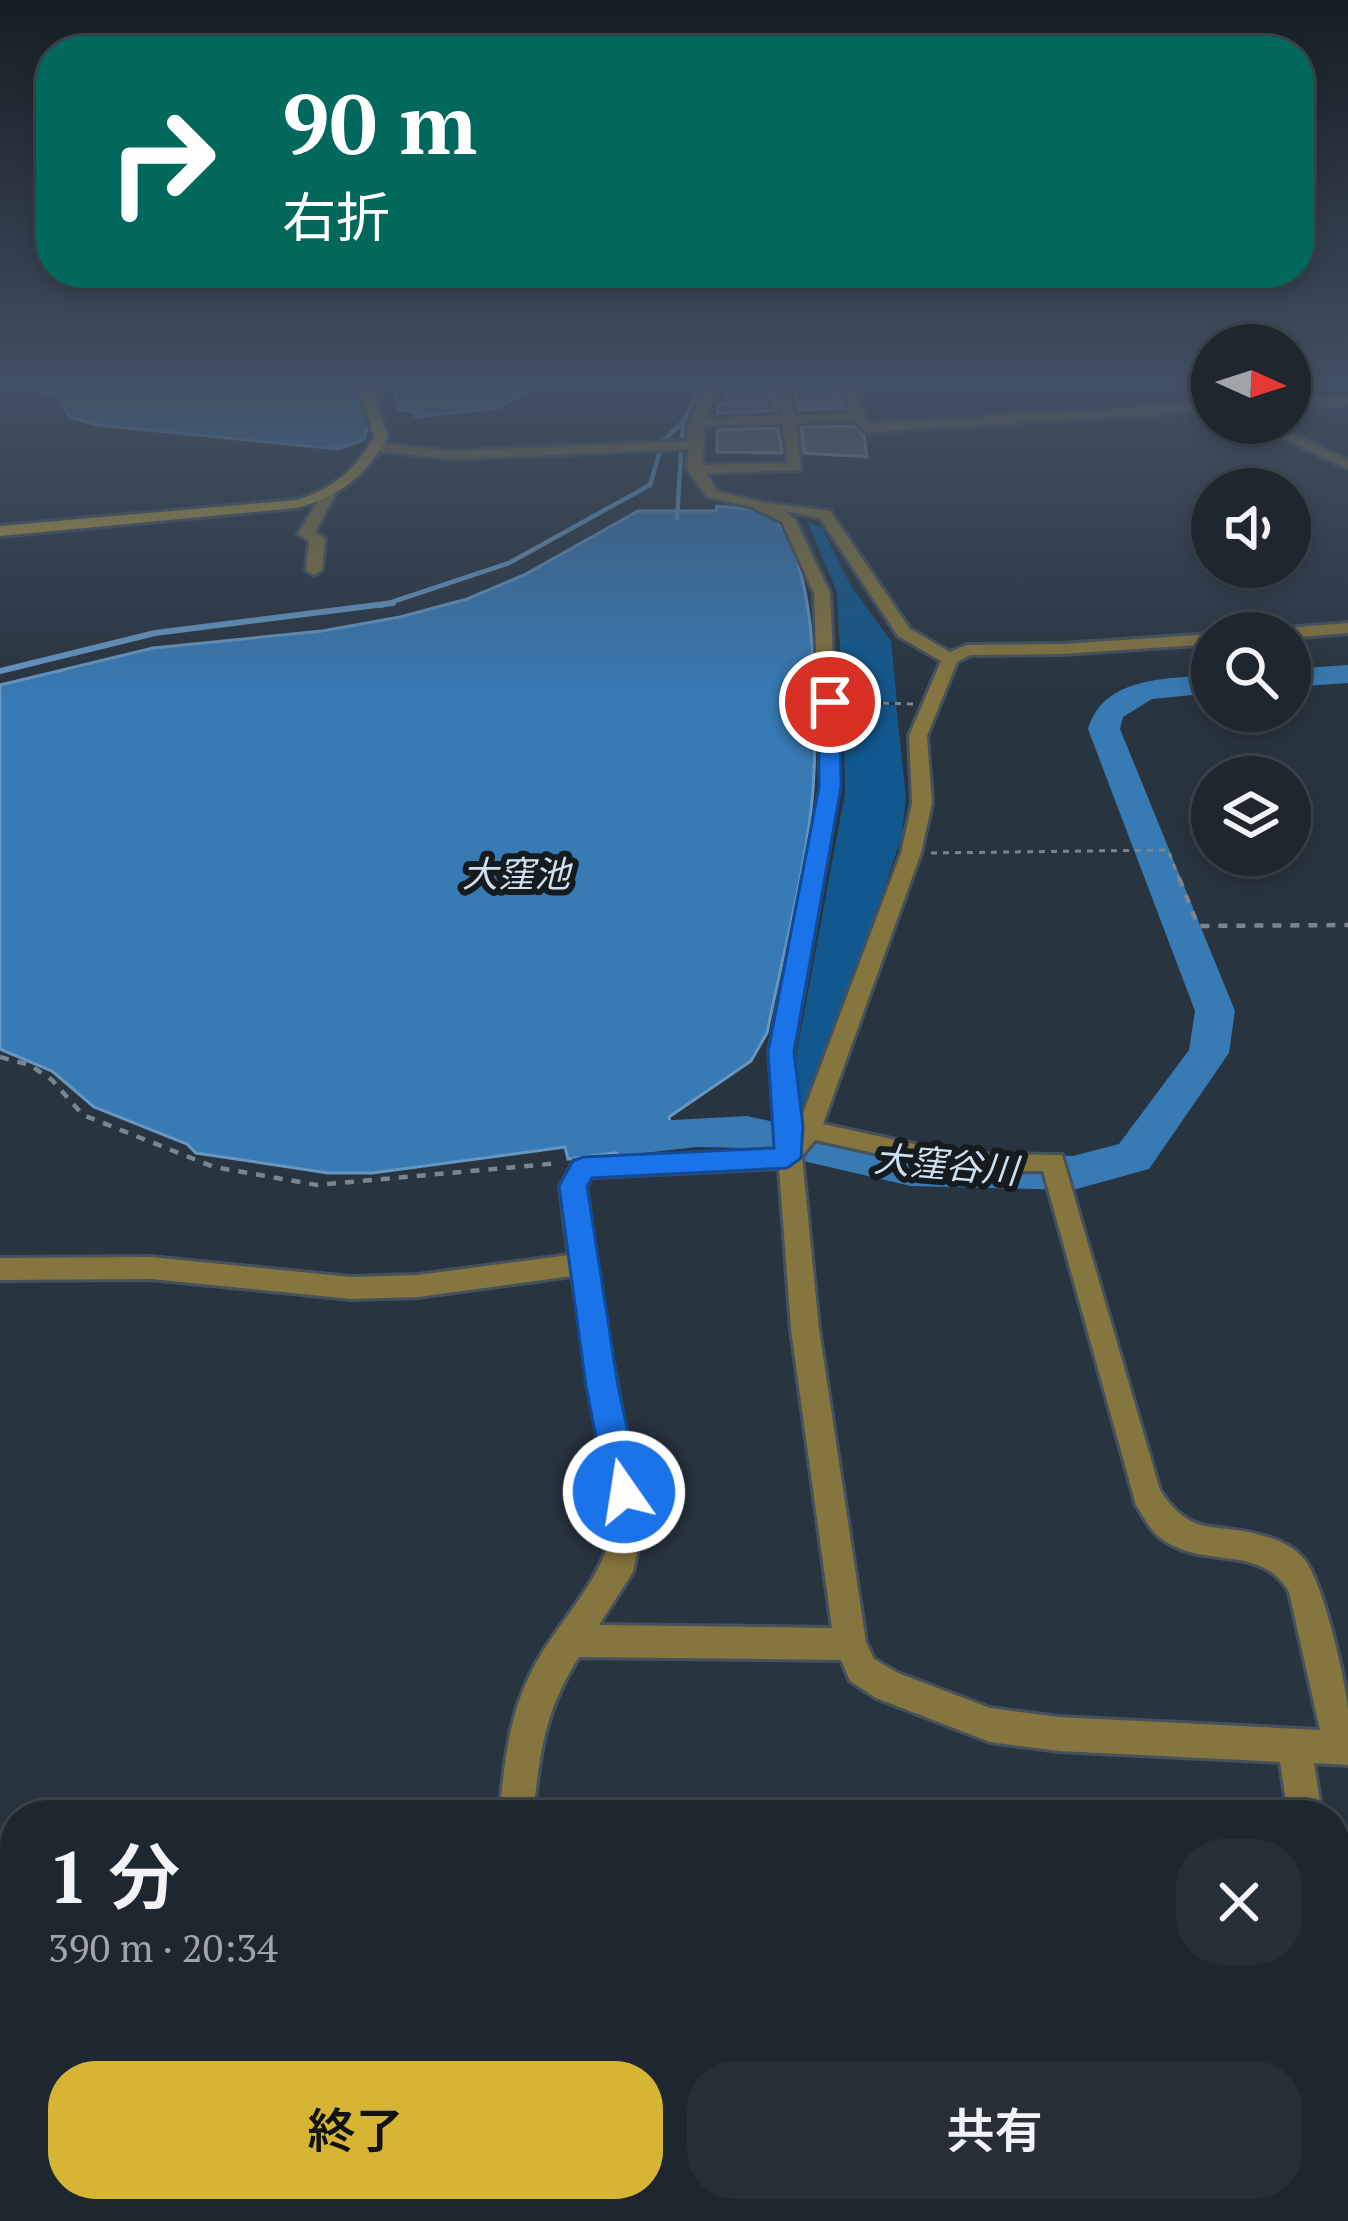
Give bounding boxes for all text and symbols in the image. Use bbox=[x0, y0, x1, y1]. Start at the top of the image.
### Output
text: 90 m bbox=[282, 67, 477, 178]
icon: right bbox=[84, 84, 240, 240]
text: 右折 bbox=[282, 181, 390, 252]
north arrow bbox=[1191, 324, 1311, 444]
map controls bbox=[1191, 324, 1311, 876]
button: sound bbox=[1191, 468, 1311, 588]
button: search bbox=[1191, 612, 1311, 732]
pin bbox=[779, 651, 881, 753]
icon: arrive bbox=[797, 669, 863, 735]
button: layers bbox=[1191, 756, 1311, 876]
water label: 大窪池 bbox=[462, 850, 573, 897]
water label: 大窪谷川 bbox=[872, 1134, 1024, 1194]
position arrow bbox=[561, 1429, 687, 1555]
text: 1 分 bbox=[48, 1828, 180, 1924]
button: close bbox=[1176, 1839, 1302, 1965]
text: 390 m · 20:34 bbox=[48, 1921, 278, 1973]
button: 終了 bbox=[48, 2061, 663, 2199]
button: 共有 bbox=[687, 2061, 1302, 2199]

